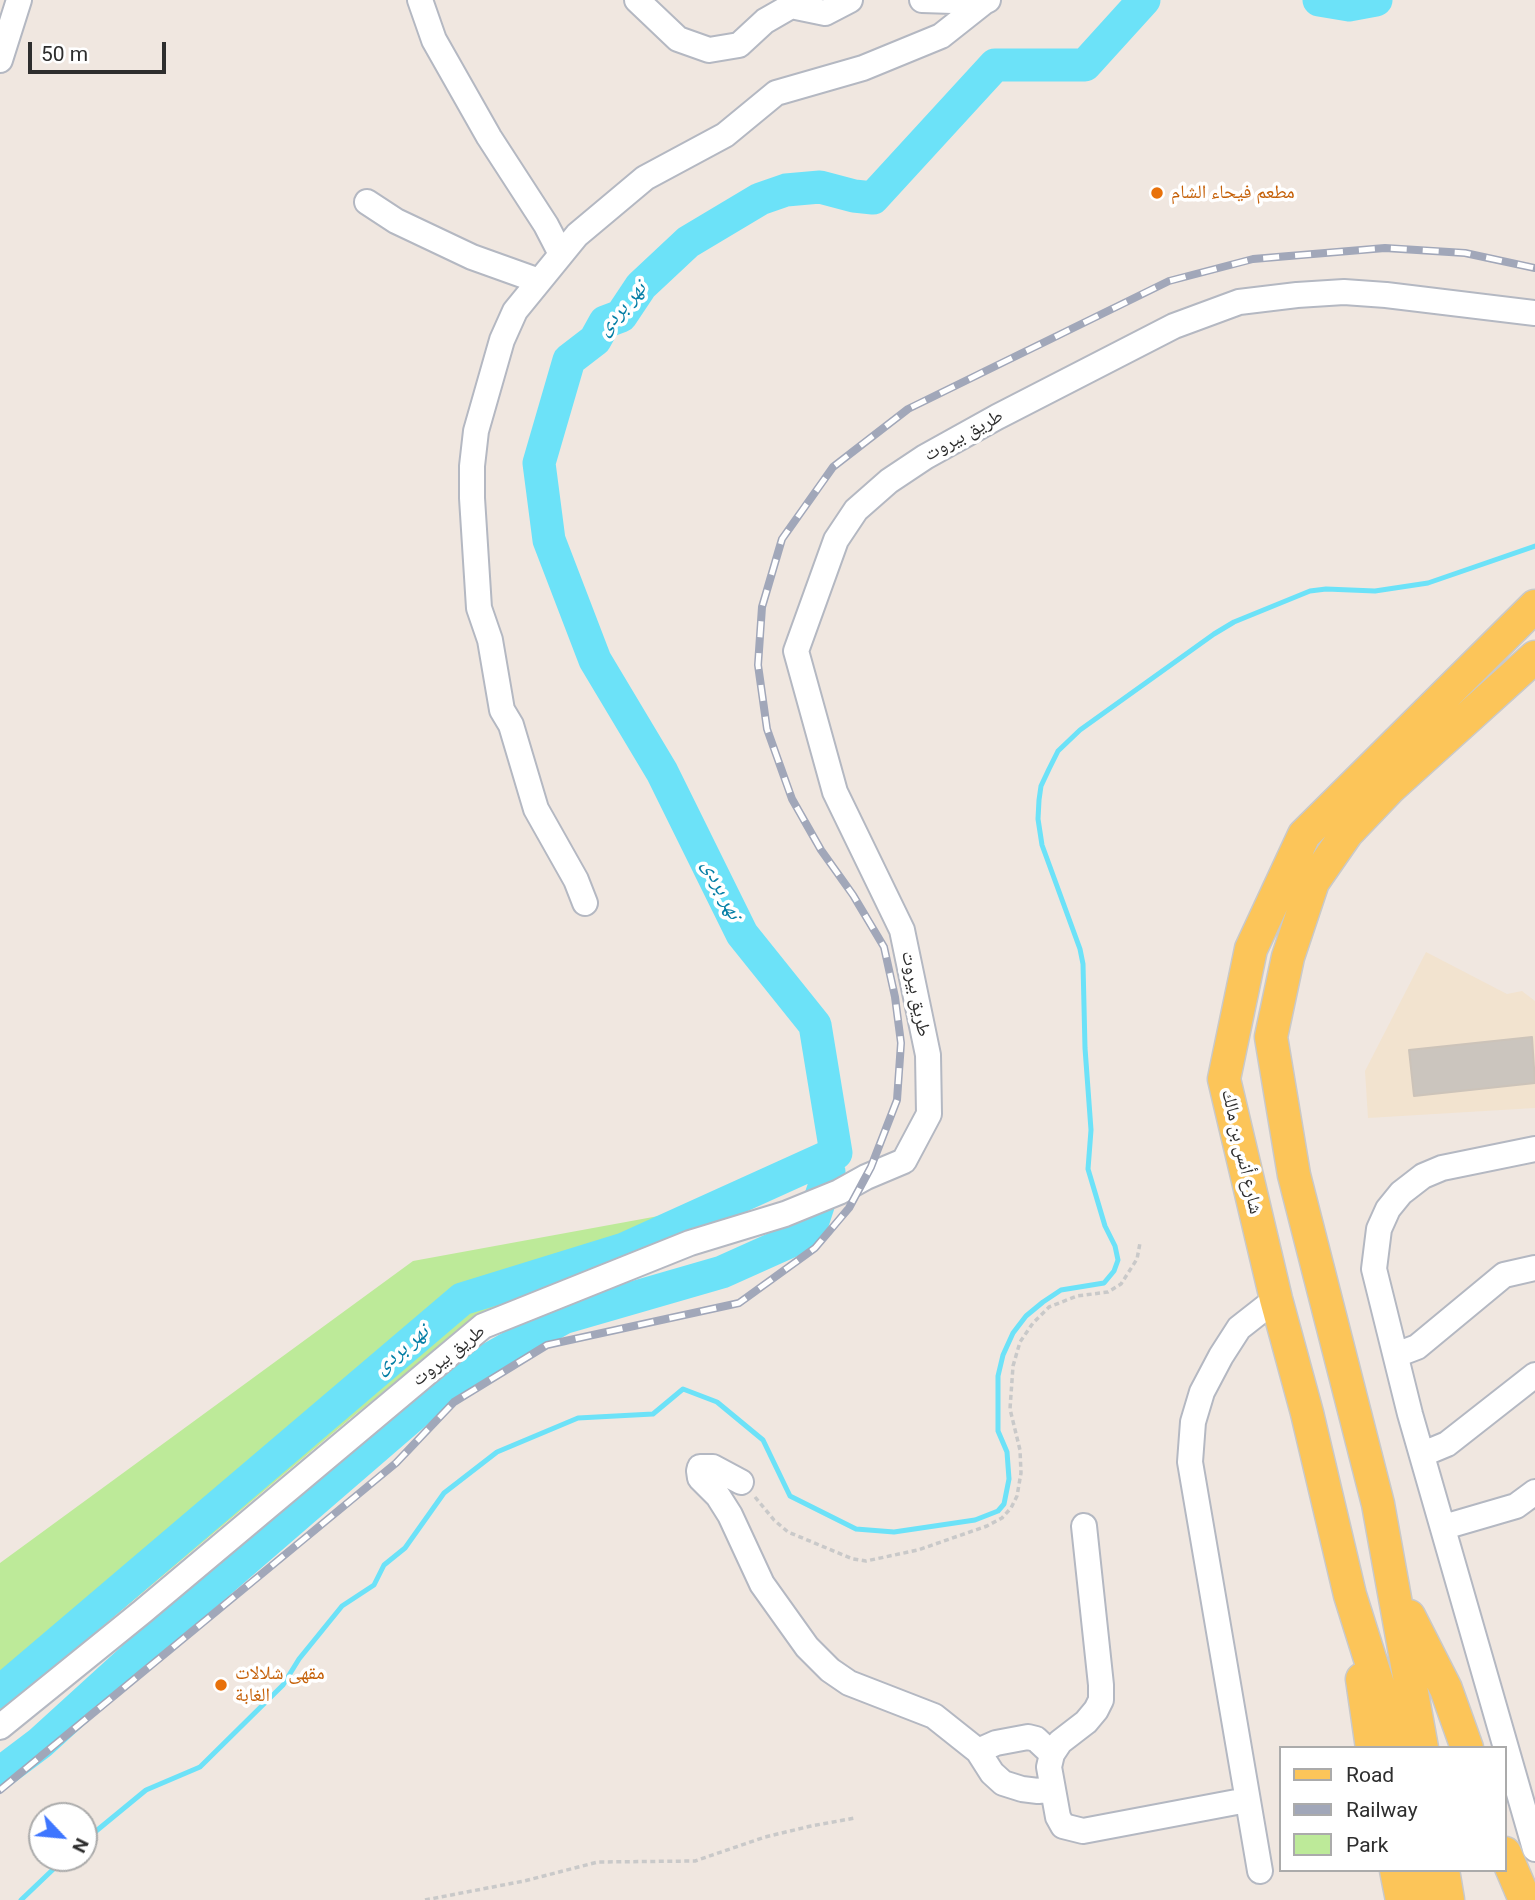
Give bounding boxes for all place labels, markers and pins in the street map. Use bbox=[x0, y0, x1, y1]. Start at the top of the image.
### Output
place label: مطعم فيحاء الشام bbox=[1171, 182, 1295, 204]
marker: مطعم فيحاء الشام bbox=[1149, 185, 1165, 201]
place label: مقهى شلالات الغابة bbox=[235, 1663, 325, 1707]
marker: مقهى شلالات الغابة bbox=[213, 1677, 229, 1693]

